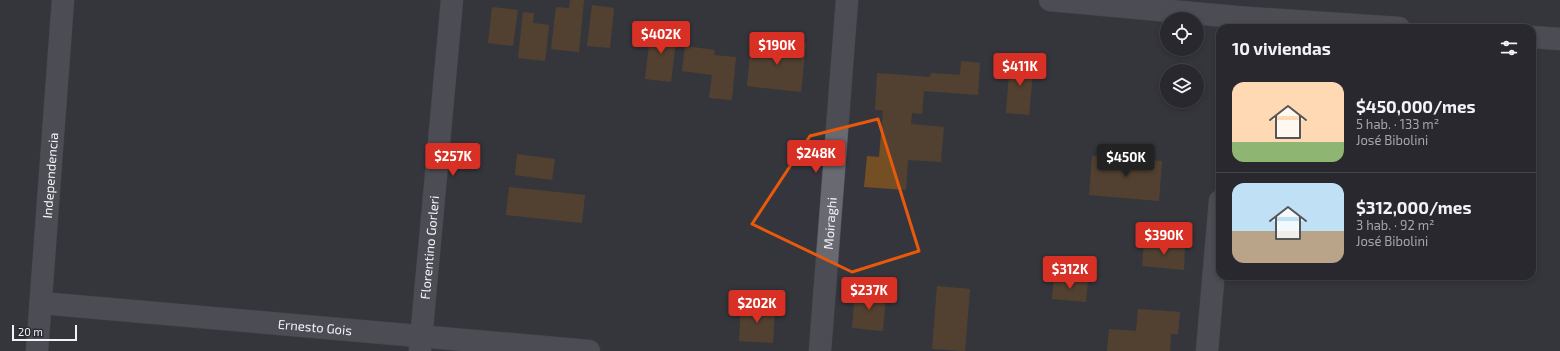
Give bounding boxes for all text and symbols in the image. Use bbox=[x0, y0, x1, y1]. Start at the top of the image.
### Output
map controls bbox=[1160, 12, 1204, 108]
button: locate bbox=[1160, 12, 1204, 56]
pin: $402K bbox=[633, 21, 689, 55]
text: $402K bbox=[641, 26, 681, 42]
pin: $190K bbox=[749, 32, 805, 66]
text: $190K bbox=[758, 37, 796, 53]
icon: filters bbox=[1498, 37, 1520, 59]
text: 10 viviendas bbox=[1232, 38, 1331, 58]
pin: $411K bbox=[992, 53, 1048, 87]
text: $411K bbox=[1002, 58, 1038, 74]
button: layers bbox=[1160, 64, 1204, 108]
text: $450,000/mes bbox=[1356, 96, 1476, 116]
icon: home bbox=[1264, 98, 1312, 146]
text: 5 hab. · 133 m² bbox=[1356, 116, 1439, 132]
street label: Independencia bbox=[39, 132, 61, 219]
text: José Bibolini bbox=[1356, 132, 1428, 148]
pin: $248K bbox=[788, 140, 844, 174]
pin: $257K bbox=[425, 143, 481, 177]
pin: $450K bbox=[1098, 144, 1154, 178]
text: $248K bbox=[796, 145, 836, 161]
text: $257K bbox=[434, 148, 472, 164]
text: $450K bbox=[1106, 149, 1146, 165]
street label: Florentino Gorleri bbox=[417, 195, 442, 300]
street label: Moiraghi bbox=[820, 197, 840, 250]
text: $312,000/mes bbox=[1356, 197, 1471, 217]
icon: home bbox=[1264, 199, 1312, 247]
text: 3 hab. · 92 m² bbox=[1356, 217, 1434, 233]
pin: $390K bbox=[1136, 222, 1192, 256]
text: $390K bbox=[1144, 227, 1184, 243]
text: José Bibolini bbox=[1356, 233, 1428, 249]
pin: $312K bbox=[1042, 256, 1098, 290]
text: $312K bbox=[1052, 261, 1088, 277]
pin: $237K bbox=[841, 277, 897, 311]
text: $237K bbox=[850, 282, 888, 298]
pin: $202K bbox=[729, 290, 785, 324]
text: $202K bbox=[737, 295, 777, 311]
street label: Ernesto Gois bbox=[277, 316, 353, 338]
scale bar bbox=[12, 323, 77, 342]
text: 20 m bbox=[18, 325, 43, 338]

